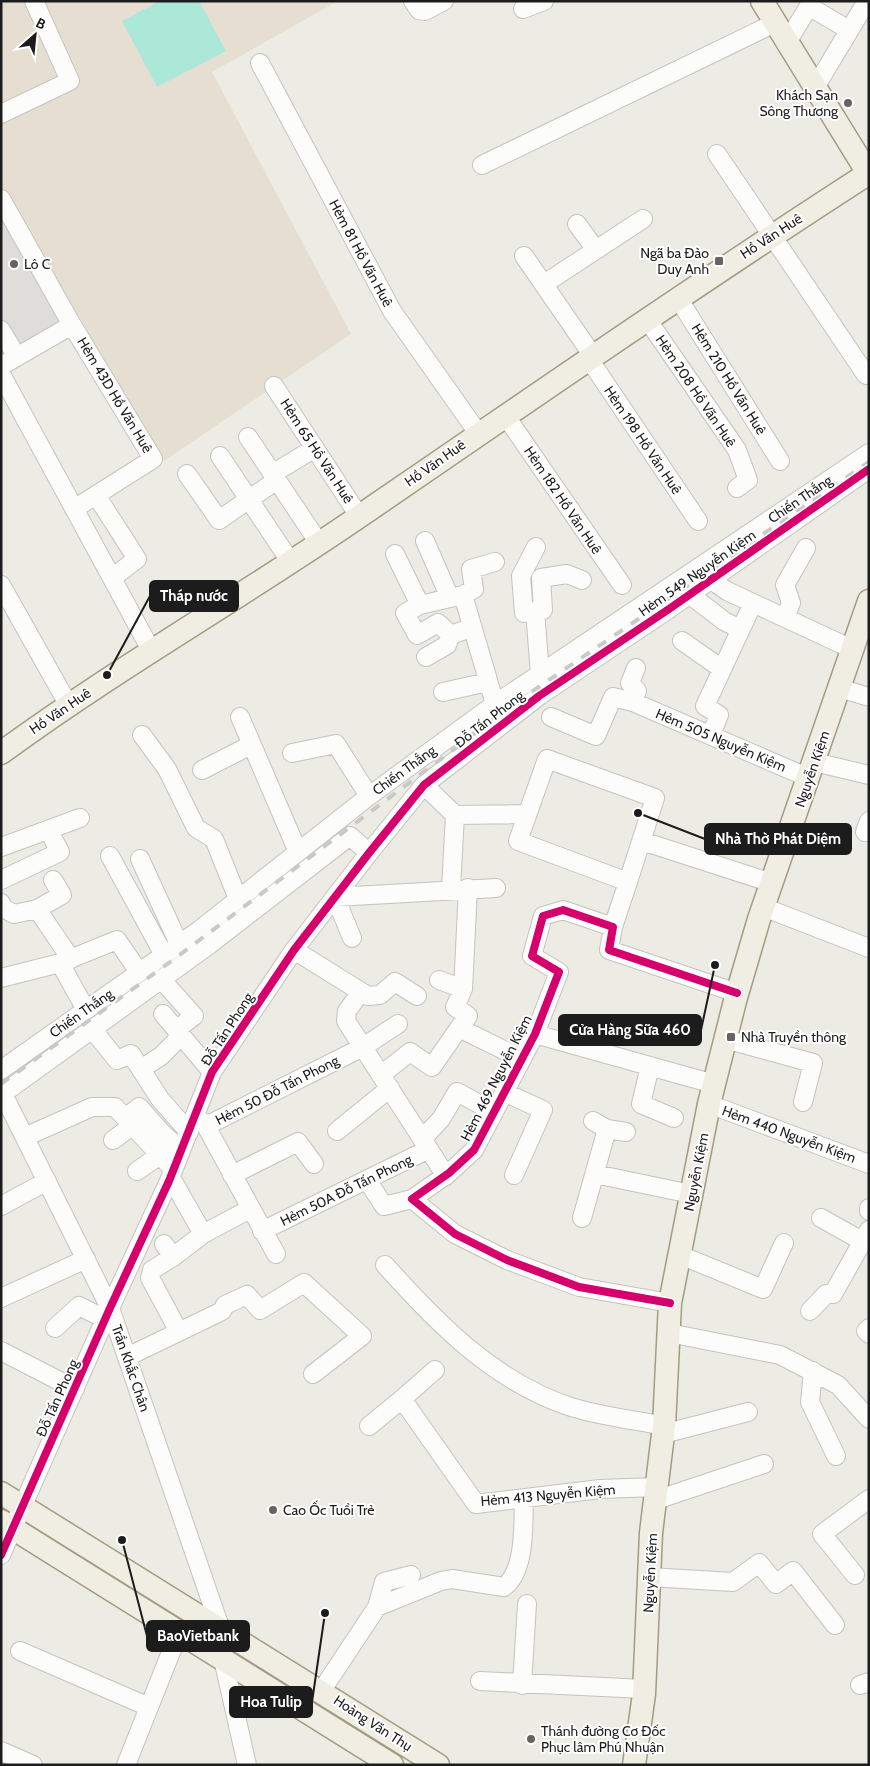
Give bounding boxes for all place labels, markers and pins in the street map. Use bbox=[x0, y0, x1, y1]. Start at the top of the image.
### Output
place label: Khách Sạn Sông Thương bbox=[759, 86, 839, 120]
marker: Khách Sạn Sông Thương bbox=[842, 97, 854, 109]
place label: Ngã ba Đào Duy Anh bbox=[640, 244, 709, 278]
place label: Lô C bbox=[24, 255, 51, 273]
marker: Ngã ba Đào Duy Anh bbox=[713, 255, 725, 267]
marker: Lô C bbox=[8, 258, 20, 270]
callout: Tháp nước bbox=[150, 581, 238, 611]
callout: Nhà Thờ Phát Diệm bbox=[705, 824, 851, 854]
callout: Cửa Hàng Sữa 460 bbox=[559, 1015, 701, 1045]
place label: Nhà Truyền thông bbox=[741, 1028, 847, 1046]
marker: Nhà Truyền thông bbox=[725, 1031, 737, 1043]
place label: Cao Ốc Tuổi Trẻ bbox=[283, 1500, 374, 1519]
marker: Cao Ốc Tuổi Trẻ bbox=[267, 1504, 279, 1516]
callout: BaoVietbank bbox=[147, 1621, 249, 1651]
callout: Hoa Tulip bbox=[230, 1687, 312, 1717]
place label: Thánh đường Cơ Đốc Phục lâm Phú Nhuận bbox=[541, 1722, 666, 1756]
marker: Thánh đường Cơ Đốc Phục lâm Phú Nhuận bbox=[525, 1733, 537, 1745]

